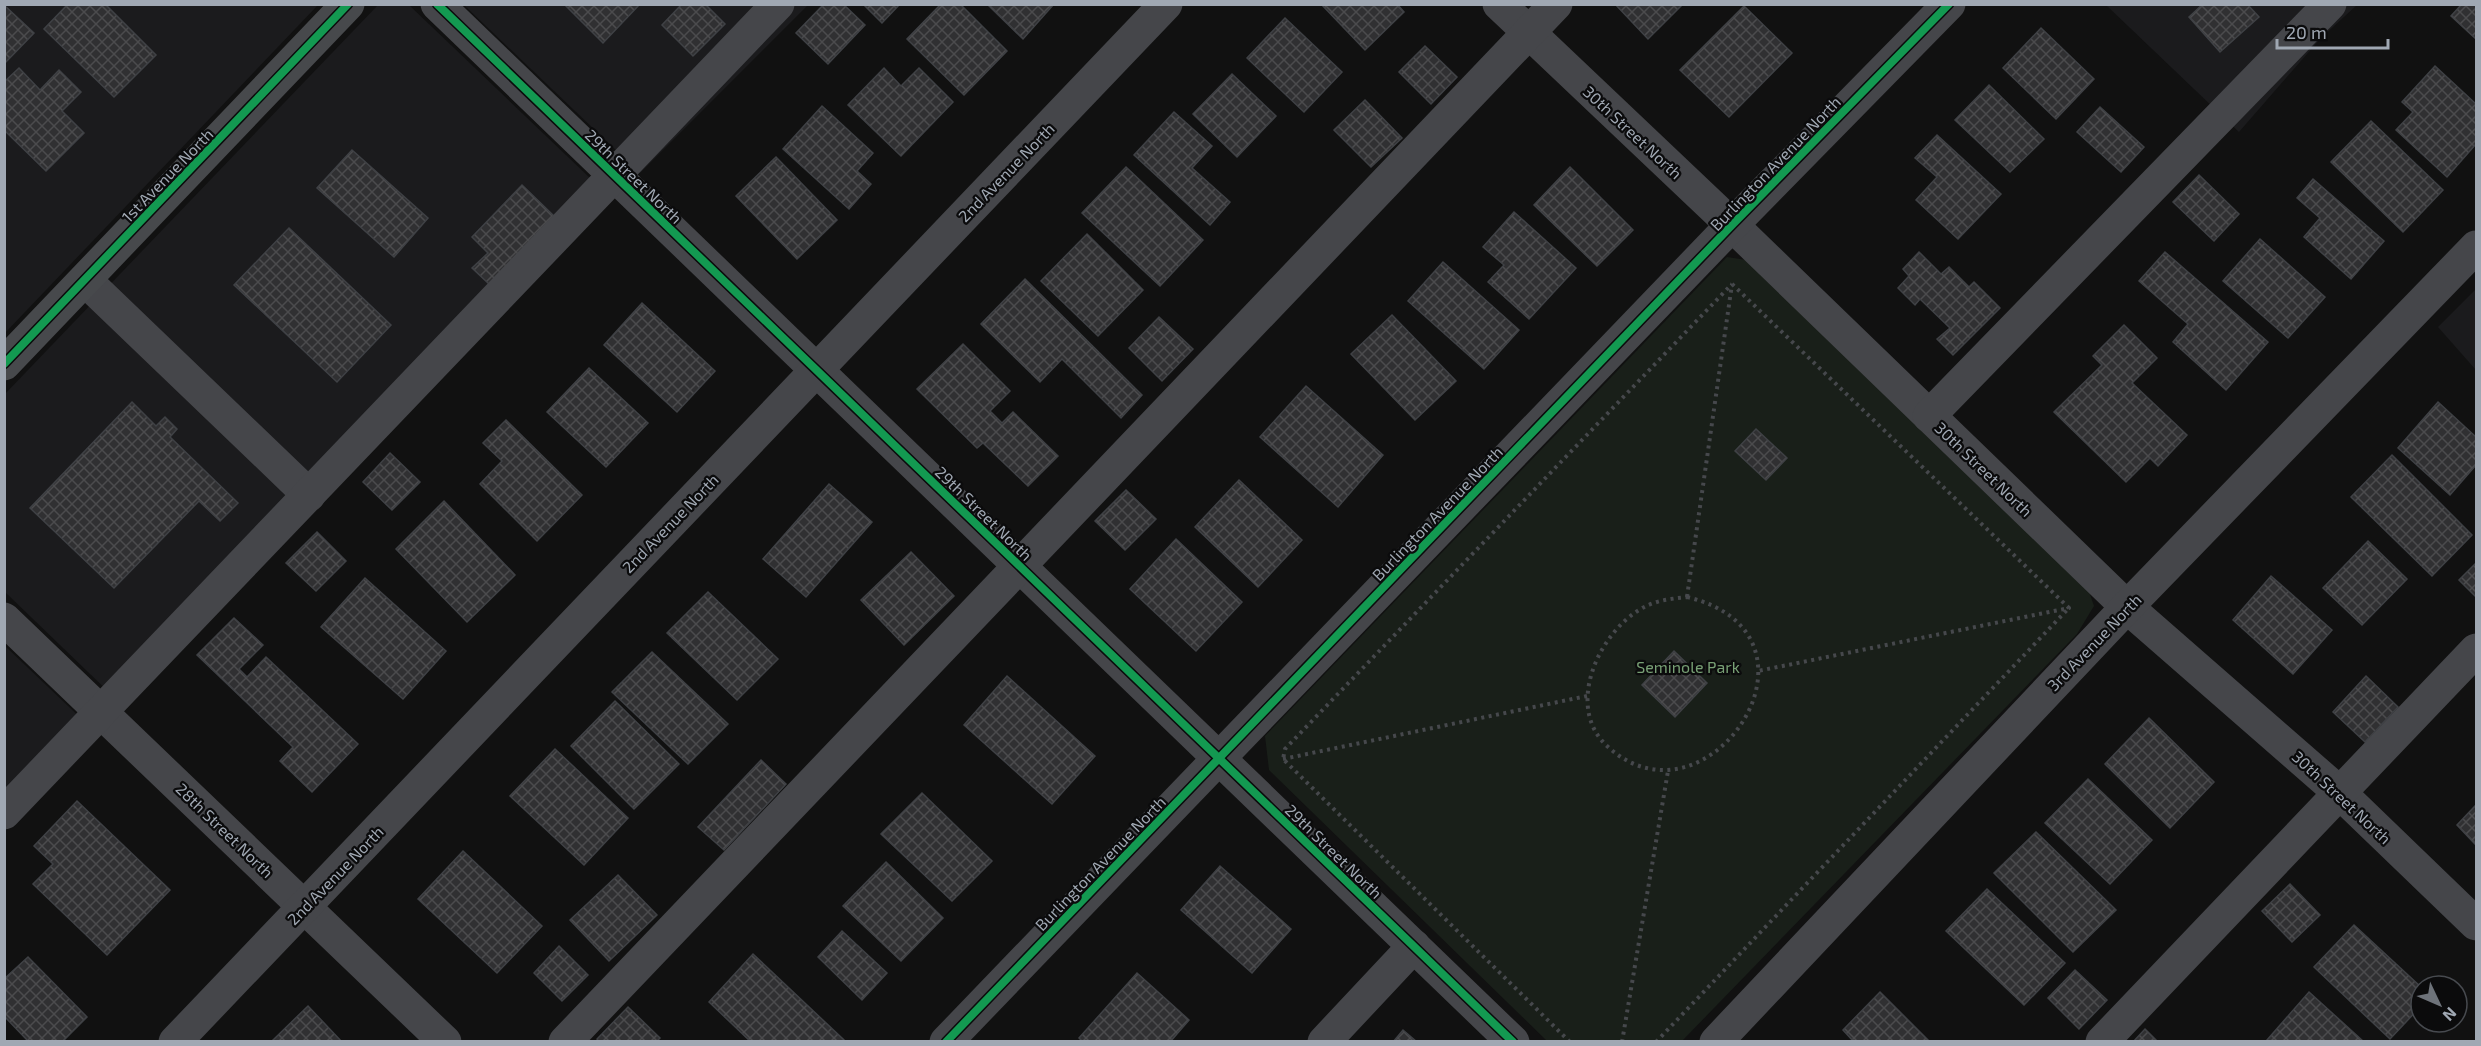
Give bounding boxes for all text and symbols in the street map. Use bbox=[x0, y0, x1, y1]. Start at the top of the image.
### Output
scale bar bbox=[2277, 12, 2388, 50]
text: 20 m bbox=[2286, 21, 2327, 43]
street label: 30th Street North bbox=[1580, 82, 1686, 182]
street label: Burlington Avenue North bbox=[1706, 92, 1844, 234]
street label: 2nd Avenue North bbox=[954, 119, 1058, 225]
street label: 1st Avenue North bbox=[117, 124, 217, 226]
street label: 29th Street North bbox=[582, 125, 686, 227]
street label: 30th Street North bbox=[1931, 418, 2037, 520]
street label: Burlington Avenue North bbox=[1368, 442, 1506, 584]
street label: 29th Street North bbox=[932, 462, 1036, 564]
street label: 2nd Avenue North bbox=[618, 470, 722, 576]
street label: 3rd Avenue North bbox=[2043, 590, 2145, 694]
park label: Seminole Park bbox=[1636, 657, 1740, 676]
street label: 30th Street North bbox=[2289, 747, 2395, 847]
street label: 28th Street North bbox=[172, 779, 278, 881]
street label: Burlington Avenue North bbox=[1031, 792, 1169, 934]
street label: 29th Street North bbox=[1282, 800, 1386, 902]
street label: 2nd Avenue North bbox=[283, 822, 387, 928]
north arrow bbox=[2409, 974, 2469, 1034]
text: N bbox=[2439, 1004, 2461, 1026]

